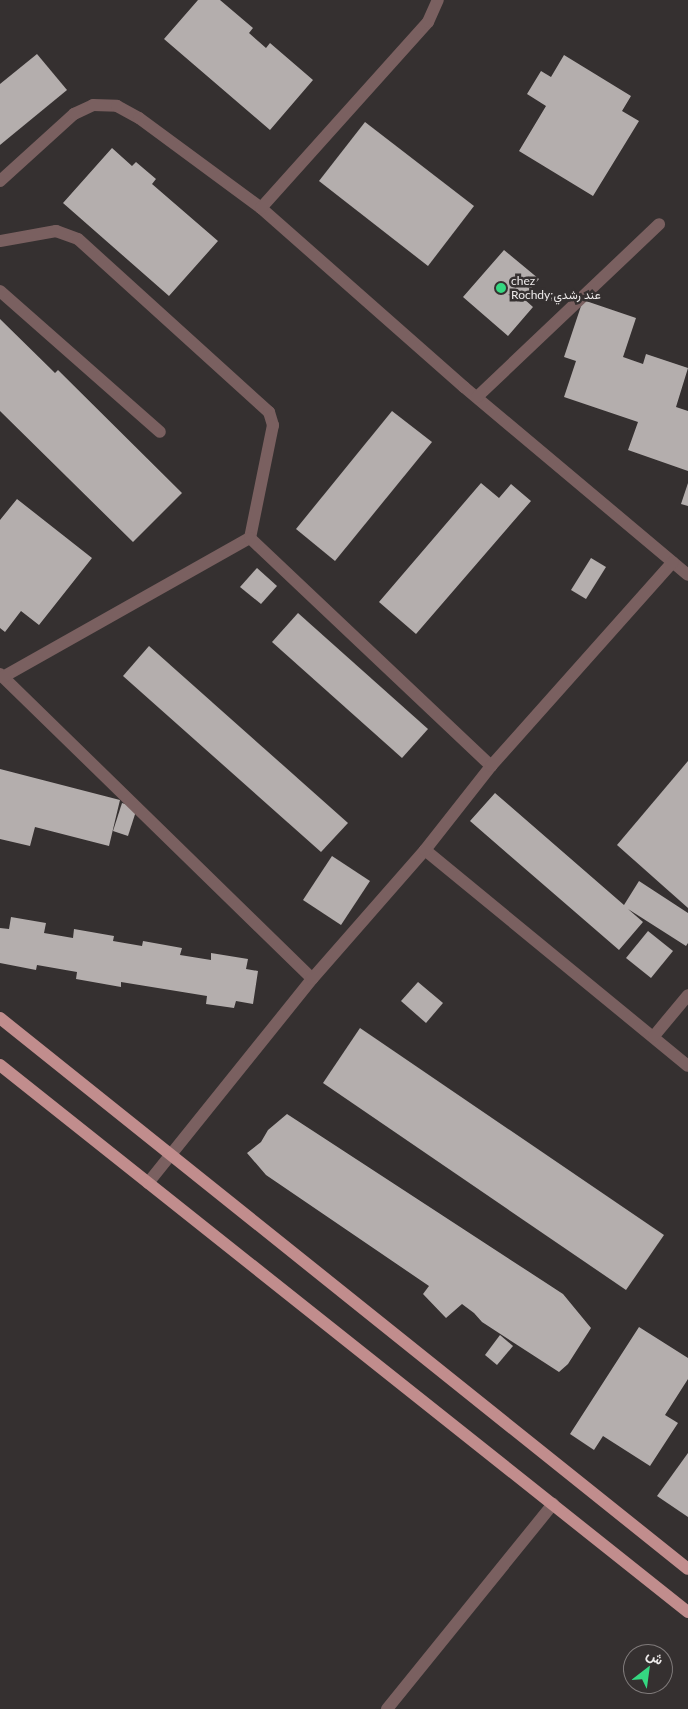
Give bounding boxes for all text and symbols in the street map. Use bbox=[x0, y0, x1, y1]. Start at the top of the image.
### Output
place label: chez Rochdy;عند رشدي bbox=[511, 274, 601, 302]
marker: chez Rochdy;عند رشدي bbox=[495, 282, 507, 294]
north arrow bbox=[623, 1644, 673, 1694]
text: ش bbox=[644, 1645, 667, 1668]

